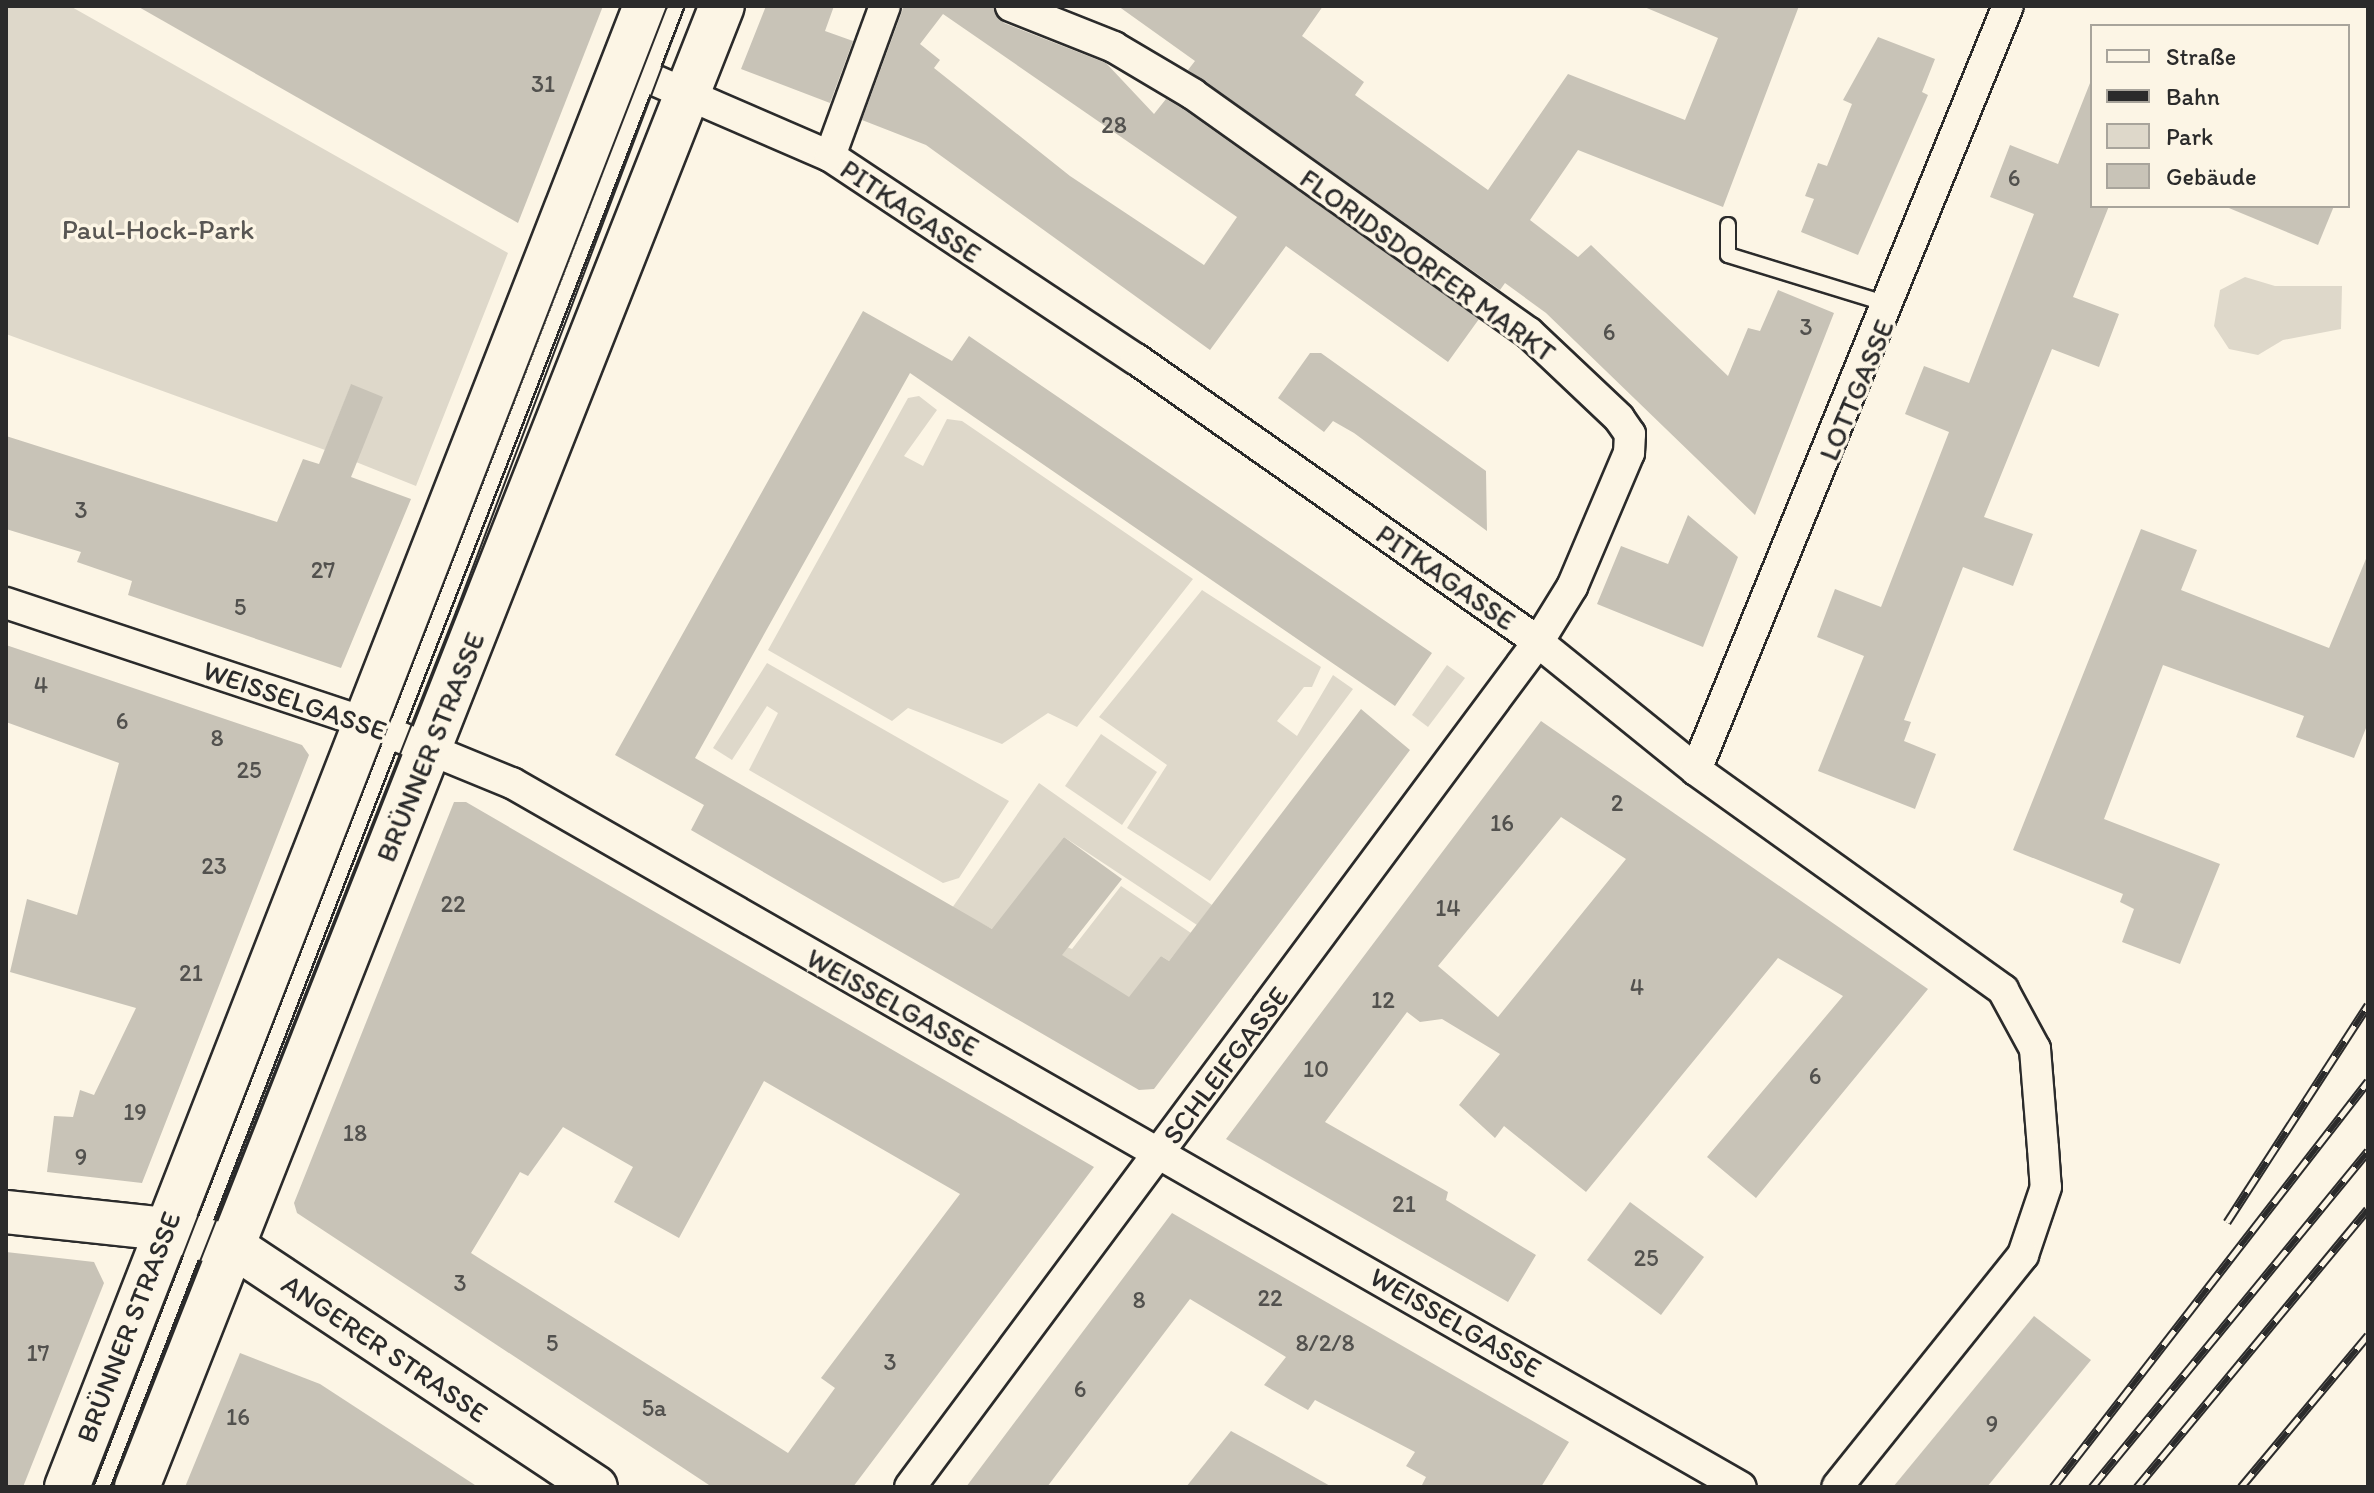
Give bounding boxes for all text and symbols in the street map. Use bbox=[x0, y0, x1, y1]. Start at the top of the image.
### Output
legend bbox=[2090, 24, 2350, 208]
text: Straße bbox=[2166, 42, 2236, 71]
house number: 31 bbox=[531, 70, 555, 98]
text: Bahn bbox=[2166, 82, 2220, 111]
house number: 28 bbox=[1101, 111, 1127, 139]
text: Park bbox=[2166, 122, 2213, 151]
street label: PITKAGASSE bbox=[834, 152, 988, 270]
street label: FLORIDSDORFER MARKT bbox=[1294, 161, 1562, 369]
text: Gebäude bbox=[2166, 162, 2257, 191]
house number: 6 bbox=[2008, 164, 2020, 192]
park label: Paul-Hock-Park bbox=[62, 212, 254, 246]
house number: 3 bbox=[1799, 313, 1813, 341]
street label: LOTTGASSE bbox=[1811, 315, 1901, 465]
house number: 6 bbox=[1603, 318, 1615, 346]
house number: 3 bbox=[74, 496, 88, 524]
street label: PITKAGASSE bbox=[1370, 517, 1522, 637]
house number: 27 bbox=[311, 556, 335, 584]
house number: 5 bbox=[234, 593, 246, 621]
street label: BRÜNNER STRASSE bbox=[369, 627, 491, 867]
street label: WEISSELGASSE bbox=[199, 653, 391, 747]
house number: 4 bbox=[34, 671, 48, 699]
house number: 6 bbox=[116, 707, 128, 735]
house number: 8 bbox=[210, 724, 224, 752]
house number: 25 bbox=[236, 756, 262, 784]
house number: 2 bbox=[1611, 789, 1623, 817]
house number: 16 bbox=[1490, 809, 1514, 837]
house number: 23 bbox=[201, 852, 227, 880]
house number: 22 bbox=[440, 890, 466, 918]
house number: 14 bbox=[1435, 894, 1461, 922]
street label: WEISSELGASSE bbox=[801, 941, 985, 1063]
house number: 21 bbox=[179, 959, 203, 987]
house number: 4 bbox=[1630, 973, 1644, 1001]
street label: SCHLEIFGASSE bbox=[1155, 980, 1295, 1150]
house number: 12 bbox=[1371, 986, 1395, 1014]
house number: 10 bbox=[1303, 1055, 1329, 1083]
house number: 6 bbox=[1809, 1062, 1821, 1090]
house number: 19 bbox=[123, 1098, 147, 1126]
house number: 18 bbox=[343, 1119, 367, 1147]
house number: 9 bbox=[75, 1143, 87, 1171]
house number: 21 bbox=[1392, 1190, 1416, 1218]
street label: BRÜNNER STRASSE bbox=[68, 1207, 188, 1447]
house number: 25 bbox=[1633, 1244, 1659, 1272]
street label: WEISSELGASSE bbox=[1364, 1259, 1548, 1385]
street label: ANGERER STRASSE bbox=[275, 1267, 495, 1429]
house number: 3 bbox=[453, 1269, 467, 1297]
house number: 22 bbox=[1257, 1284, 1283, 1312]
house number: 8 bbox=[1132, 1286, 1146, 1314]
house number: 5 bbox=[546, 1329, 558, 1357]
house number: 8/2/8 bbox=[1295, 1329, 1355, 1357]
house number: 17 bbox=[26, 1339, 50, 1367]
house number: 3 bbox=[883, 1348, 897, 1376]
house number: 6 bbox=[1074, 1375, 1086, 1403]
house number: 5a bbox=[641, 1394, 667, 1422]
house number: 16 bbox=[226, 1403, 250, 1431]
house number: 9 bbox=[1986, 1410, 1998, 1438]

